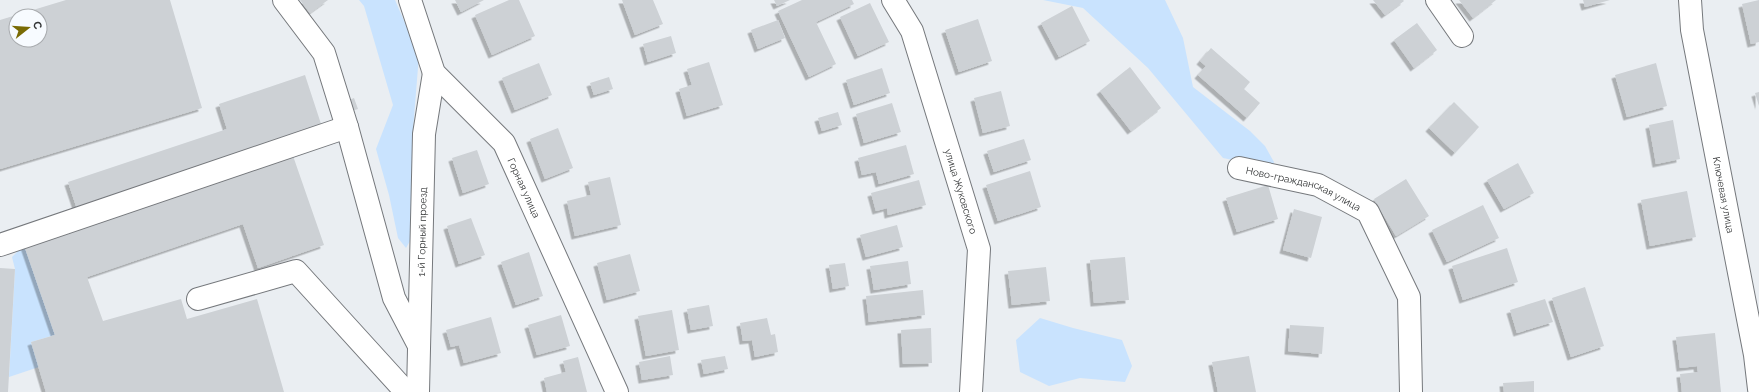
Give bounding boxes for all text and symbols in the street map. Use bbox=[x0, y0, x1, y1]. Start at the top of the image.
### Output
north arrow bbox=[8, 8, 48, 48]
text: С bbox=[30, 20, 45, 31]
street label: улица Жуковского bbox=[943, 147, 980, 235]
street label: Горная улица bbox=[506, 156, 543, 219]
street label: Ключевая улица bbox=[1711, 156, 1737, 234]
street label: Ново-гражданская улица bbox=[1245, 164, 1363, 213]
street label: 1-й Горный проезд bbox=[415, 187, 428, 277]

